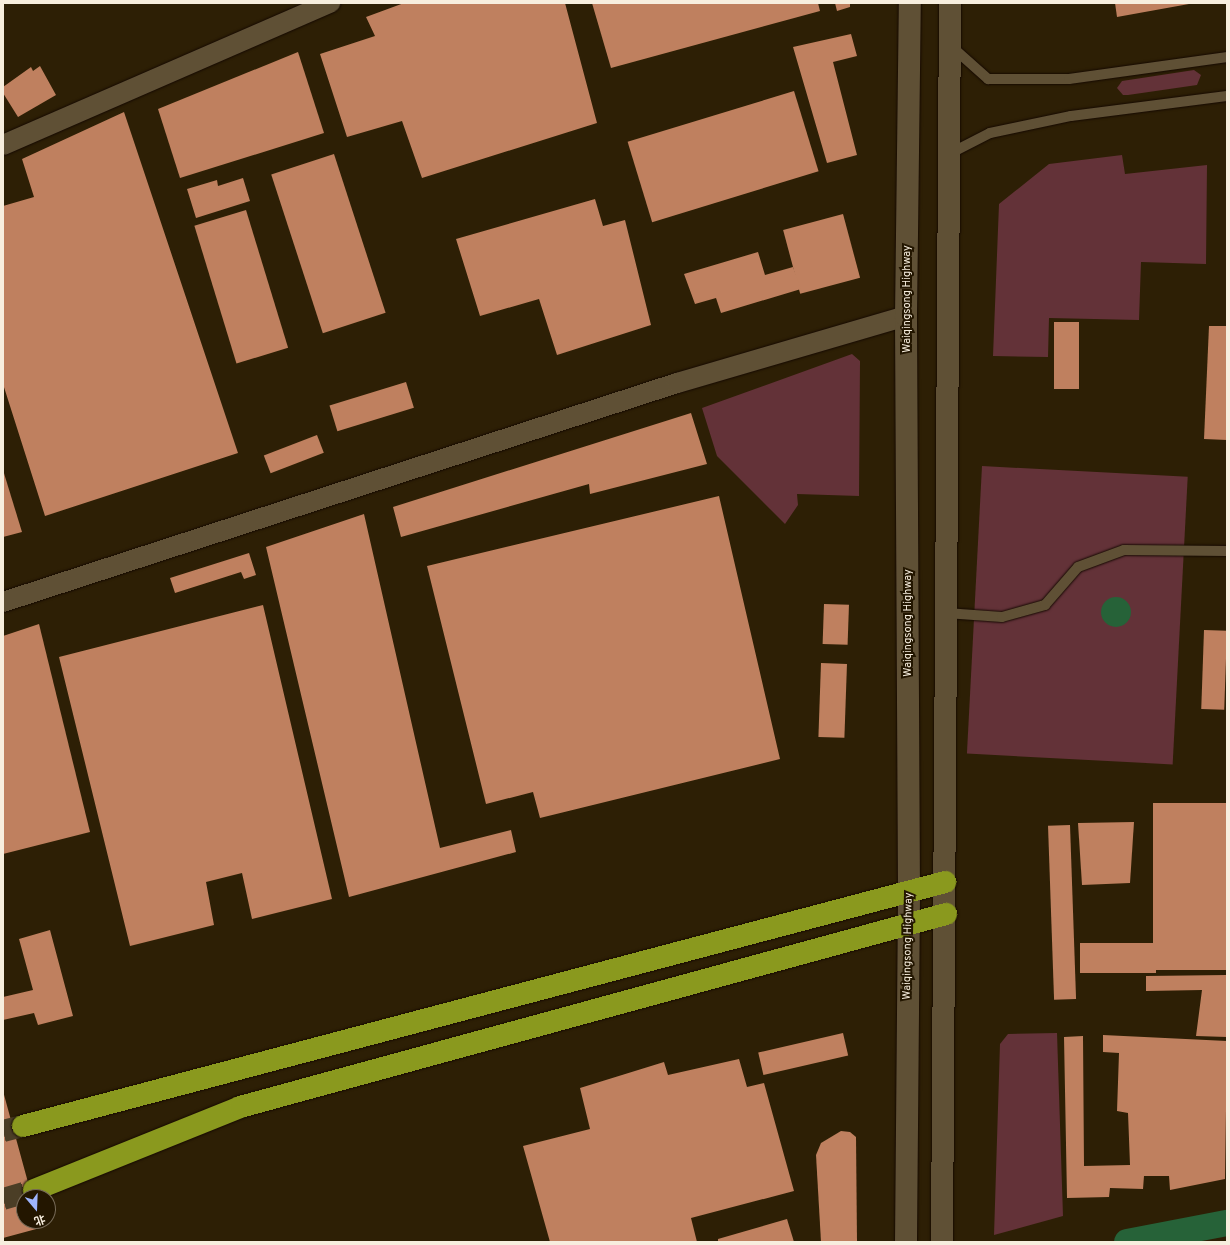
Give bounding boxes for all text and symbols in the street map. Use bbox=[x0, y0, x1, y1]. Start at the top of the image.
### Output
street label: Waiqingsong Highway bbox=[900, 245, 914, 353]
street label: Waiqingsong Highway bbox=[901, 569, 915, 677]
street label: Waiqingsong Highway bbox=[900, 892, 916, 1000]
north arrow bbox=[16, 1189, 56, 1229]
text: 北 bbox=[32, 1211, 47, 1228]

